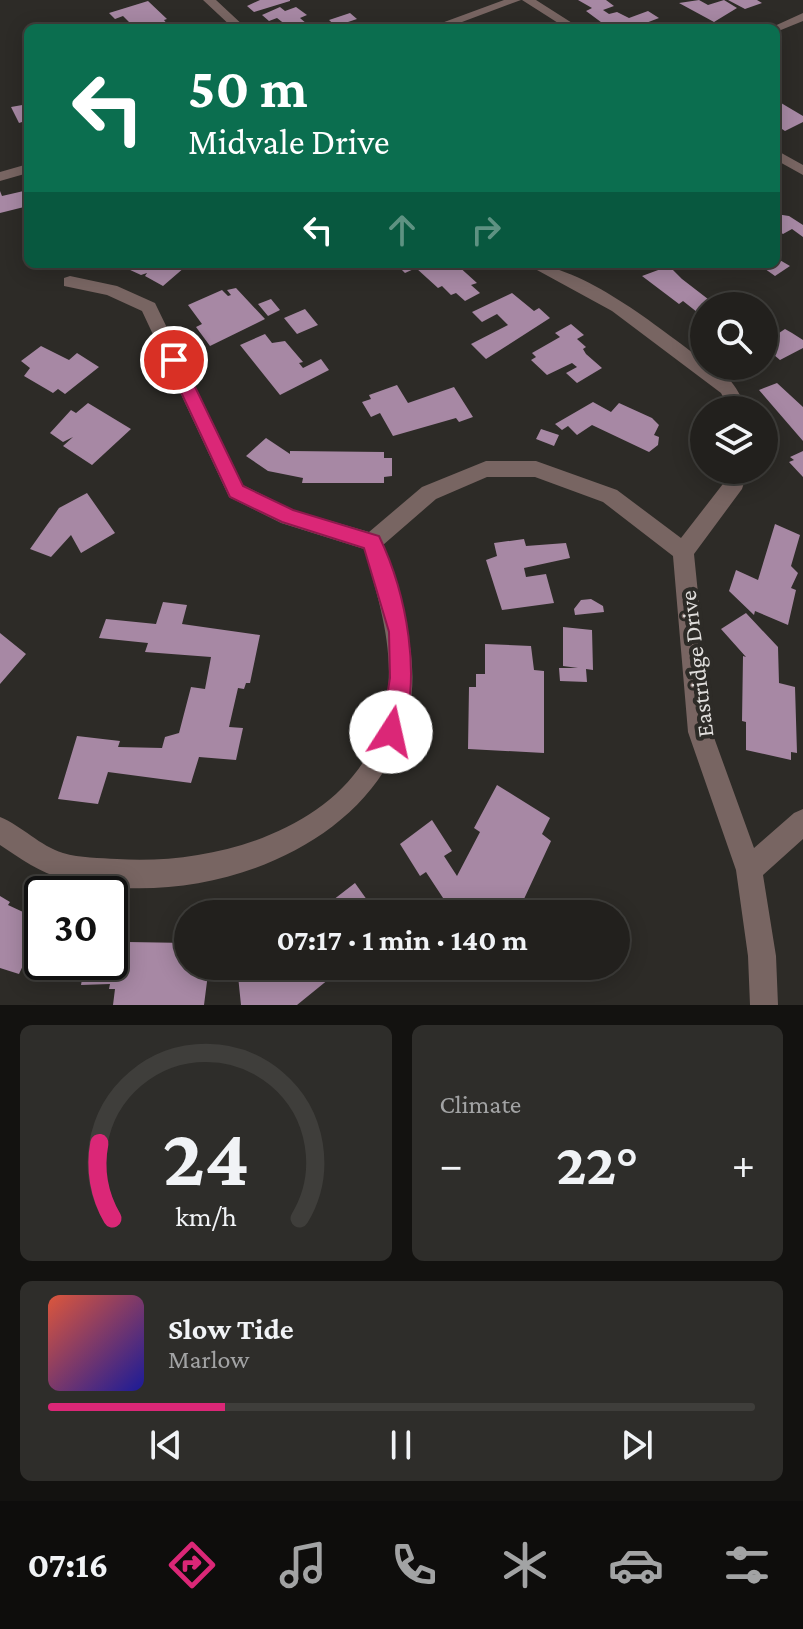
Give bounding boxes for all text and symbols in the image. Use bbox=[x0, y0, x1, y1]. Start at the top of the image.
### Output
icon: left bbox=[56, 56, 160, 160]
text: 50 m bbox=[188, 57, 308, 119]
text: Midvale Drive bbox=[188, 122, 390, 162]
icon: left bbox=[296, 208, 340, 252]
icon: ahead bbox=[380, 208, 424, 252]
icon: right bbox=[464, 208, 508, 252]
map controls bbox=[690, 292, 778, 484]
button: search bbox=[690, 292, 778, 380]
pin bbox=[140, 326, 208, 394]
icon: arrive bbox=[152, 338, 196, 382]
button: layers bbox=[690, 396, 778, 484]
street label: Eastridge Drive bbox=[674, 589, 718, 739]
position arrow bbox=[349, 690, 433, 774]
speed limit sign: 30 bbox=[24, 876, 128, 980]
text: 07:17 · 1 min · 140 m bbox=[276, 923, 528, 956]
text: Climate bbox=[440, 1090, 521, 1119]
text: 24 bbox=[162, 1110, 249, 1203]
text: 22° bbox=[556, 1130, 639, 1197]
text: − bbox=[440, 1140, 463, 1188]
text: + bbox=[732, 1140, 755, 1188]
text: km/h bbox=[175, 1200, 237, 1232]
text: Slow Tide bbox=[168, 1312, 294, 1345]
text: Marlow bbox=[168, 1345, 249, 1374]
icon: previous bbox=[144, 1423, 188, 1467]
icon: pause bbox=[379, 1423, 423, 1467]
icon: next bbox=[615, 1423, 659, 1467]
icon: directions bbox=[164, 1537, 220, 1593]
icon: music bbox=[275, 1537, 331, 1593]
icon: phone bbox=[386, 1537, 442, 1593]
icon: climate bbox=[497, 1537, 553, 1593]
icon: car bbox=[608, 1537, 664, 1593]
icon: filters bbox=[719, 1537, 775, 1593]
text: 07:16 bbox=[28, 1545, 108, 1585]

